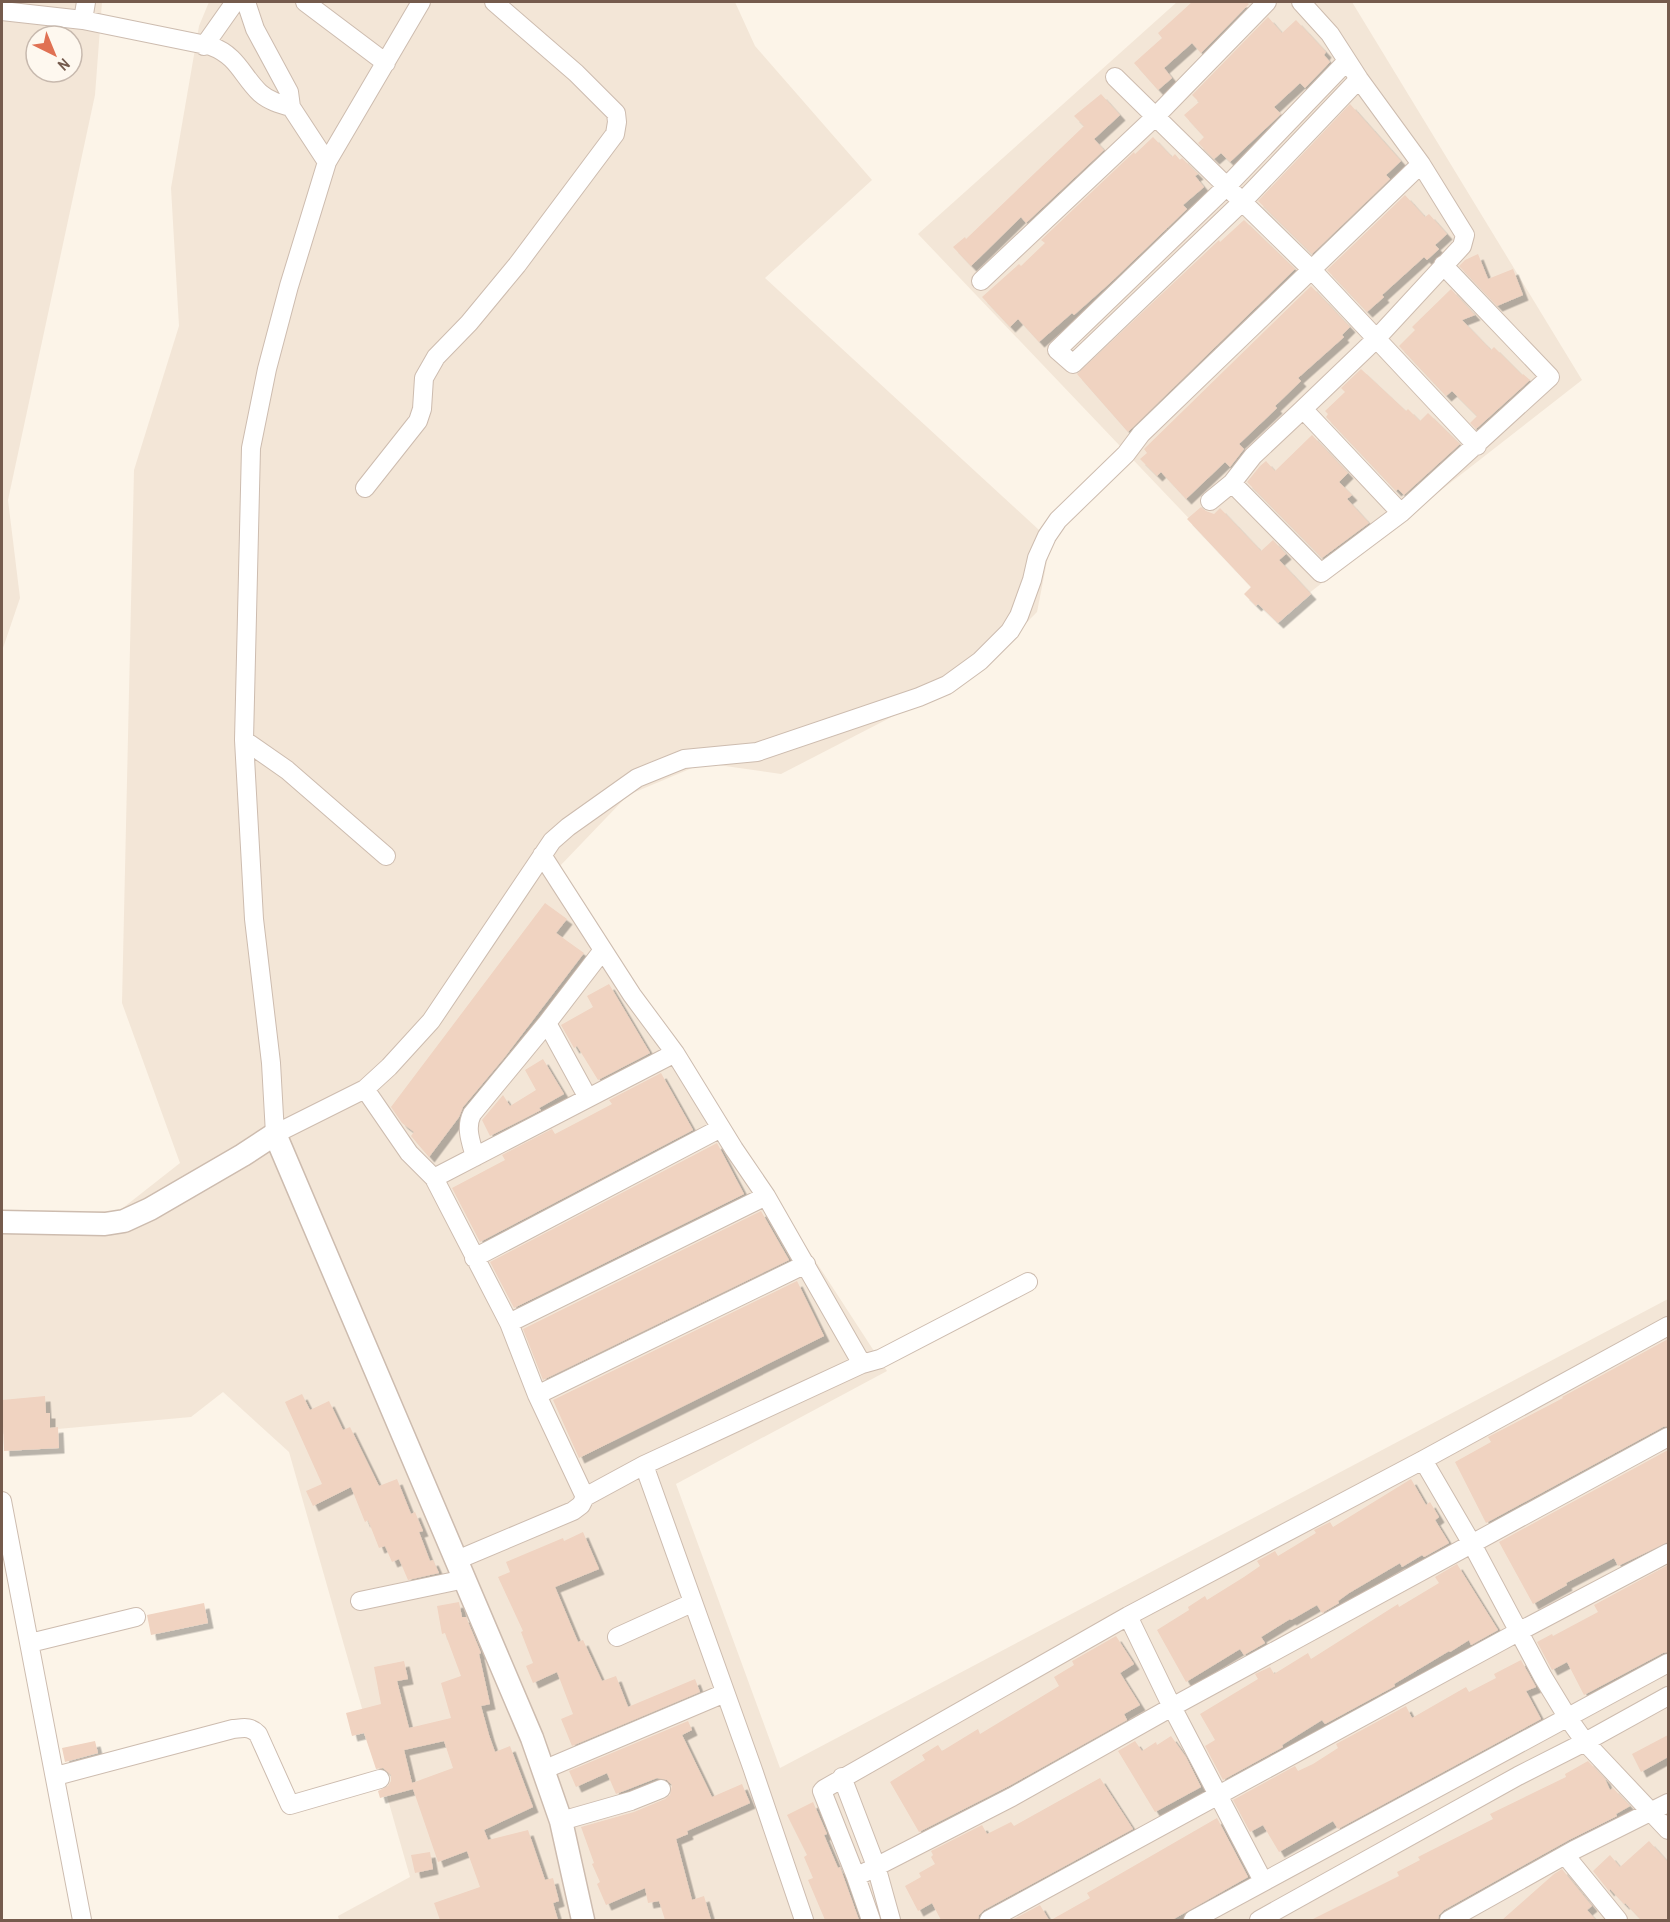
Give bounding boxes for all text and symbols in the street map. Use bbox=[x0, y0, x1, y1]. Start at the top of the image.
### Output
north arrow bbox=[24, 24, 84, 84]
text: N bbox=[53, 54, 75, 76]

